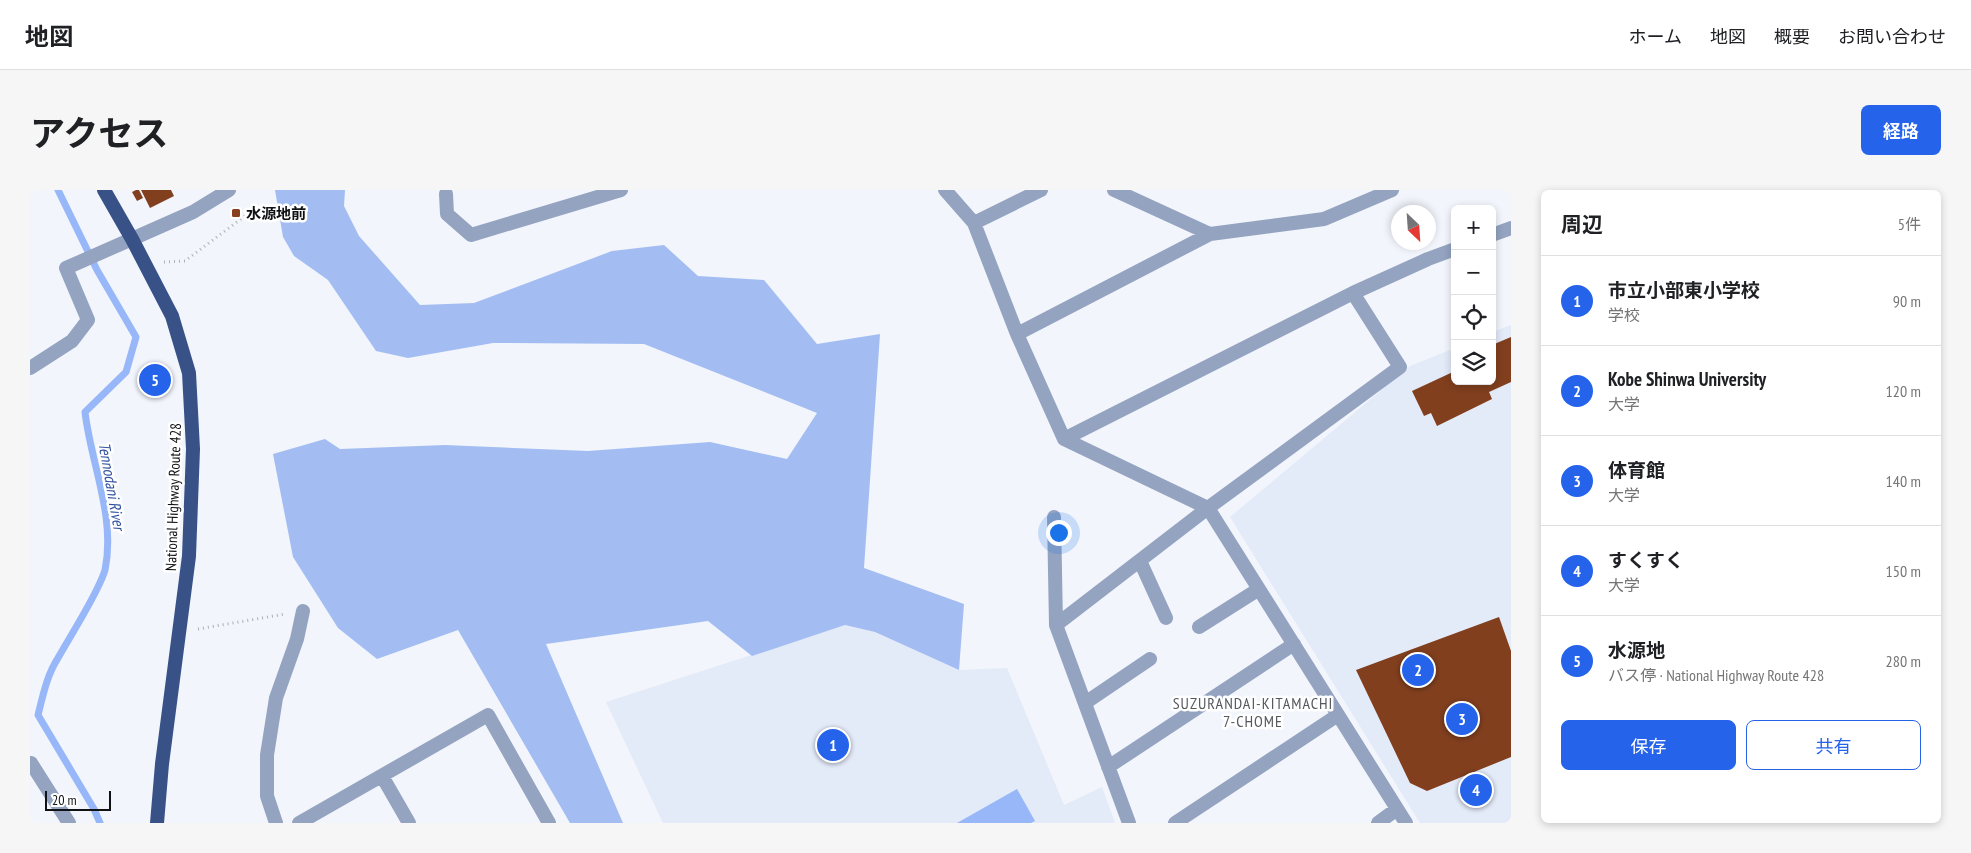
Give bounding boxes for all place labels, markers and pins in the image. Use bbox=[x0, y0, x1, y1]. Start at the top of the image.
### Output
place label: 水源地前 bbox=[246, 204, 306, 223]
marker: 水源地前 bbox=[230, 207, 242, 219]
pin: 5 bbox=[139, 361, 171, 399]
pin: 2 bbox=[1402, 651, 1434, 689]
pin: 3 bbox=[1446, 700, 1478, 738]
pin: 1 bbox=[817, 726, 849, 764]
pin: 4 bbox=[1460, 771, 1492, 809]

